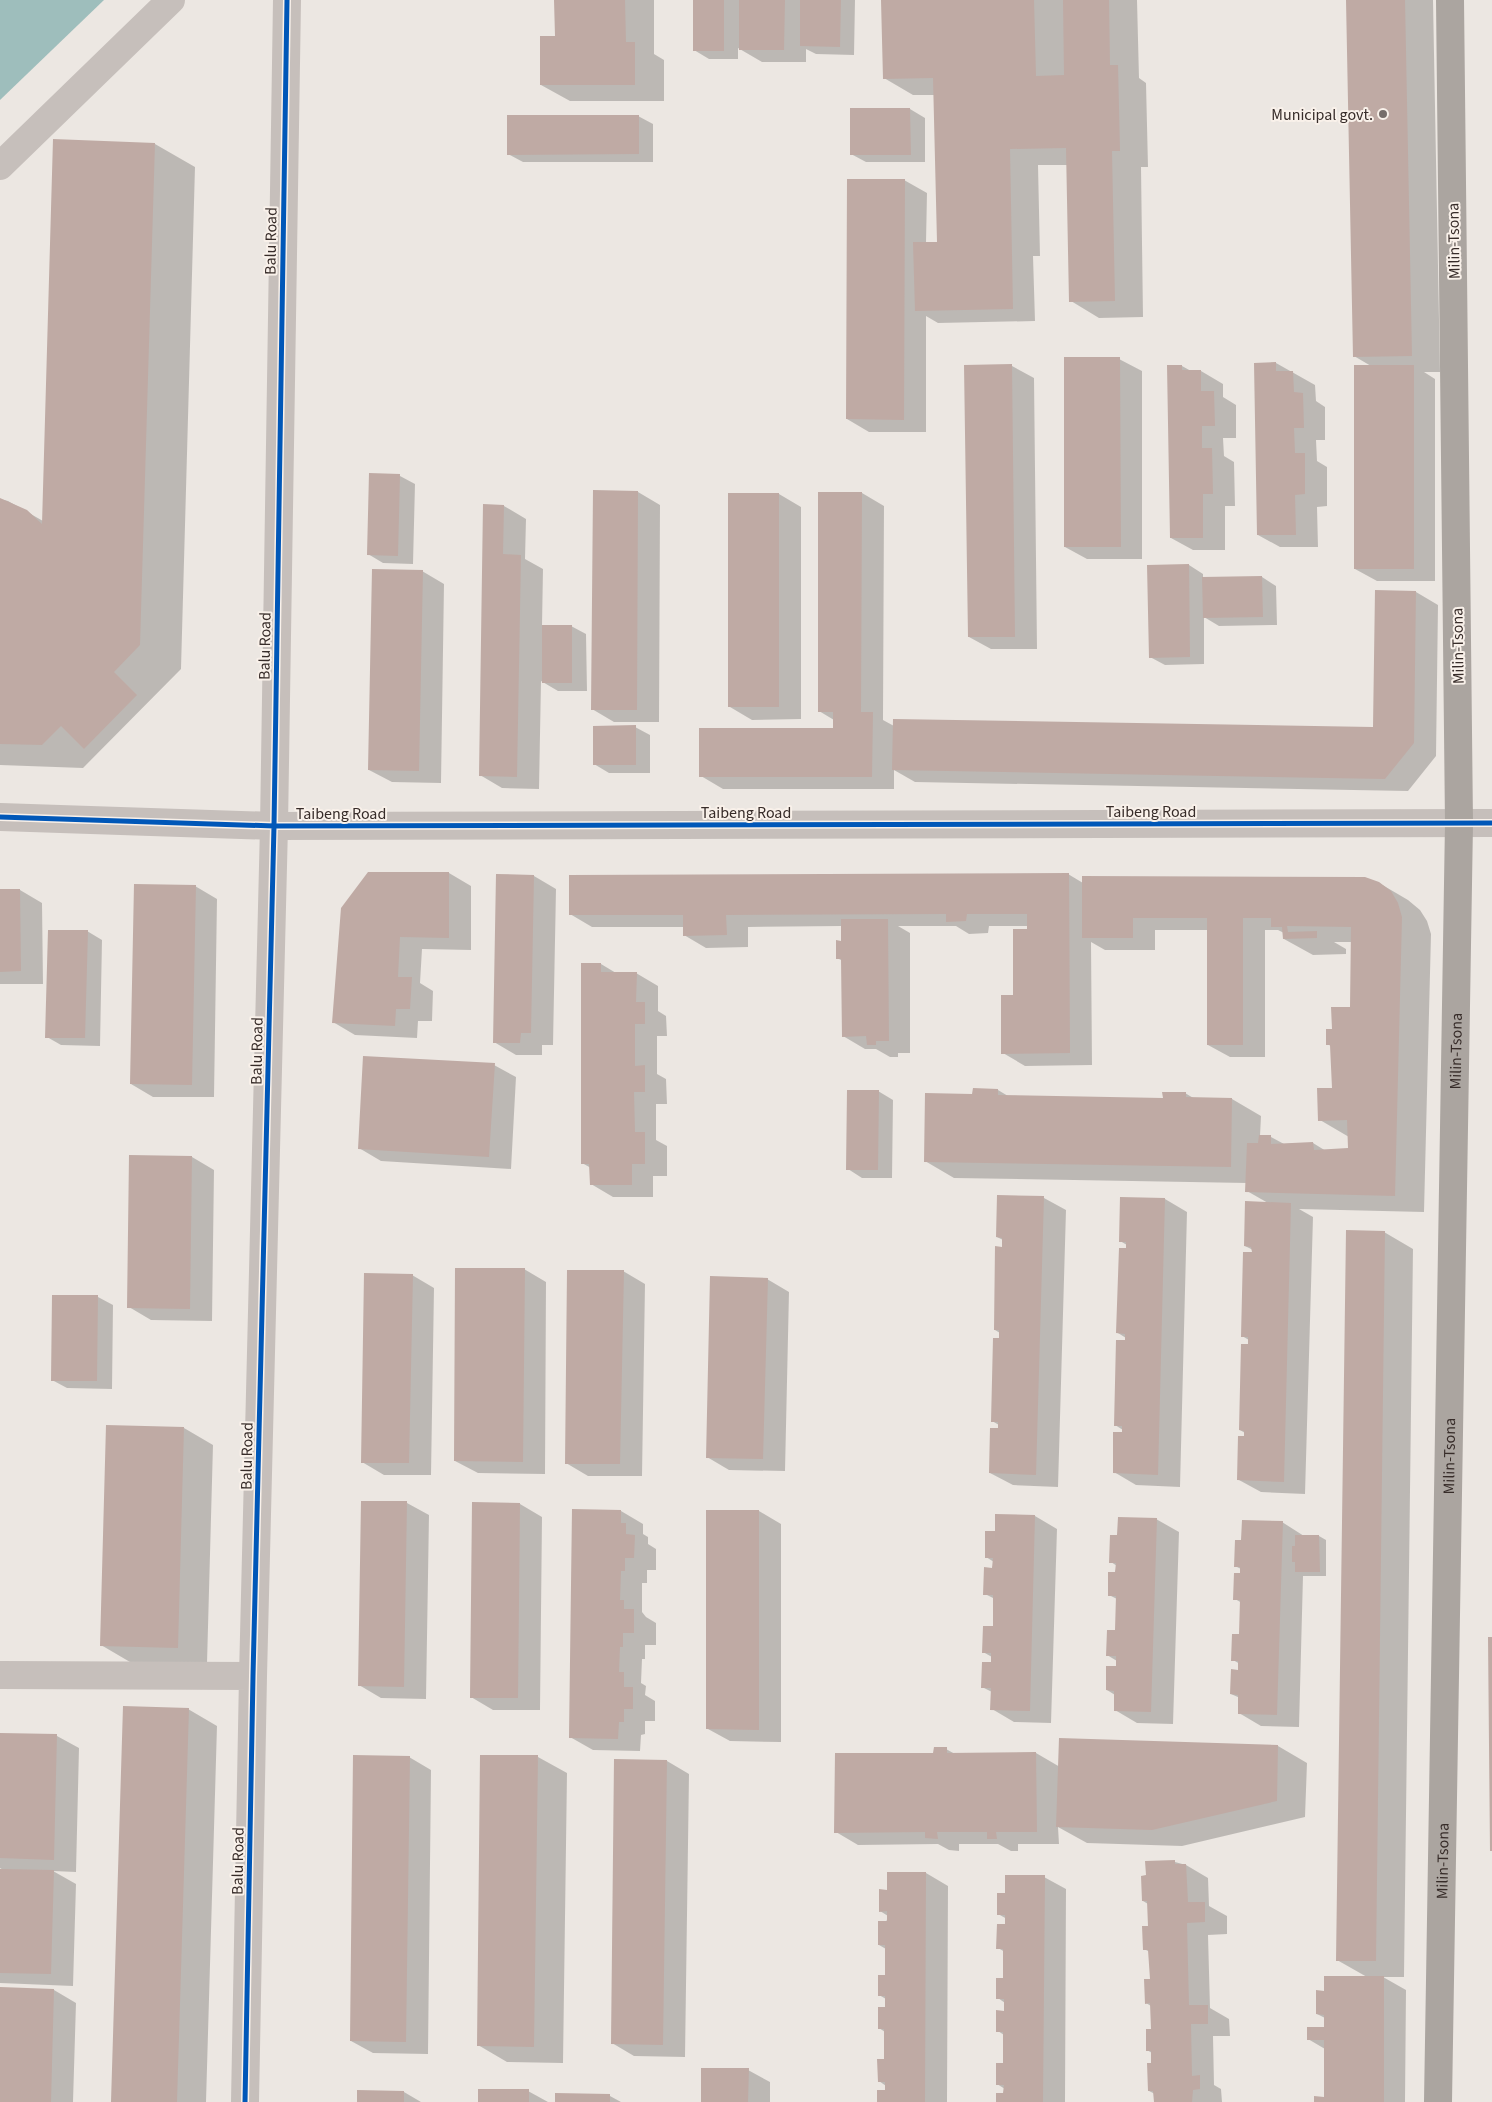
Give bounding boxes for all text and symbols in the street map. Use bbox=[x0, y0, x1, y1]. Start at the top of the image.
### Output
place label: Municipal govt. bbox=[1271, 104, 1373, 126]
marker: Municipal govt. bbox=[1377, 108, 1389, 120]
street label: Milin-Tsona bbox=[1442, 203, 1466, 279]
street label: Balu Road bbox=[259, 207, 283, 275]
street label: Milin-Tsona bbox=[1446, 608, 1470, 684]
street label: Balu Road bbox=[253, 612, 277, 680]
street label: Taibeng Road bbox=[1106, 801, 1196, 823]
street label: Taibeng Road bbox=[701, 802, 791, 824]
street label: Taibeng Road bbox=[296, 803, 386, 825]
street label: Milin-Tsona bbox=[1445, 1013, 1468, 1090]
street label: Balu Road bbox=[245, 1017, 269, 1085]
street label: Milin-Tsona bbox=[1438, 1418, 1461, 1495]
street label: Balu Road bbox=[235, 1422, 259, 1490]
street label: Milin-Tsona bbox=[1431, 1823, 1455, 1899]
street label: Balu Road bbox=[226, 1827, 250, 1895]

